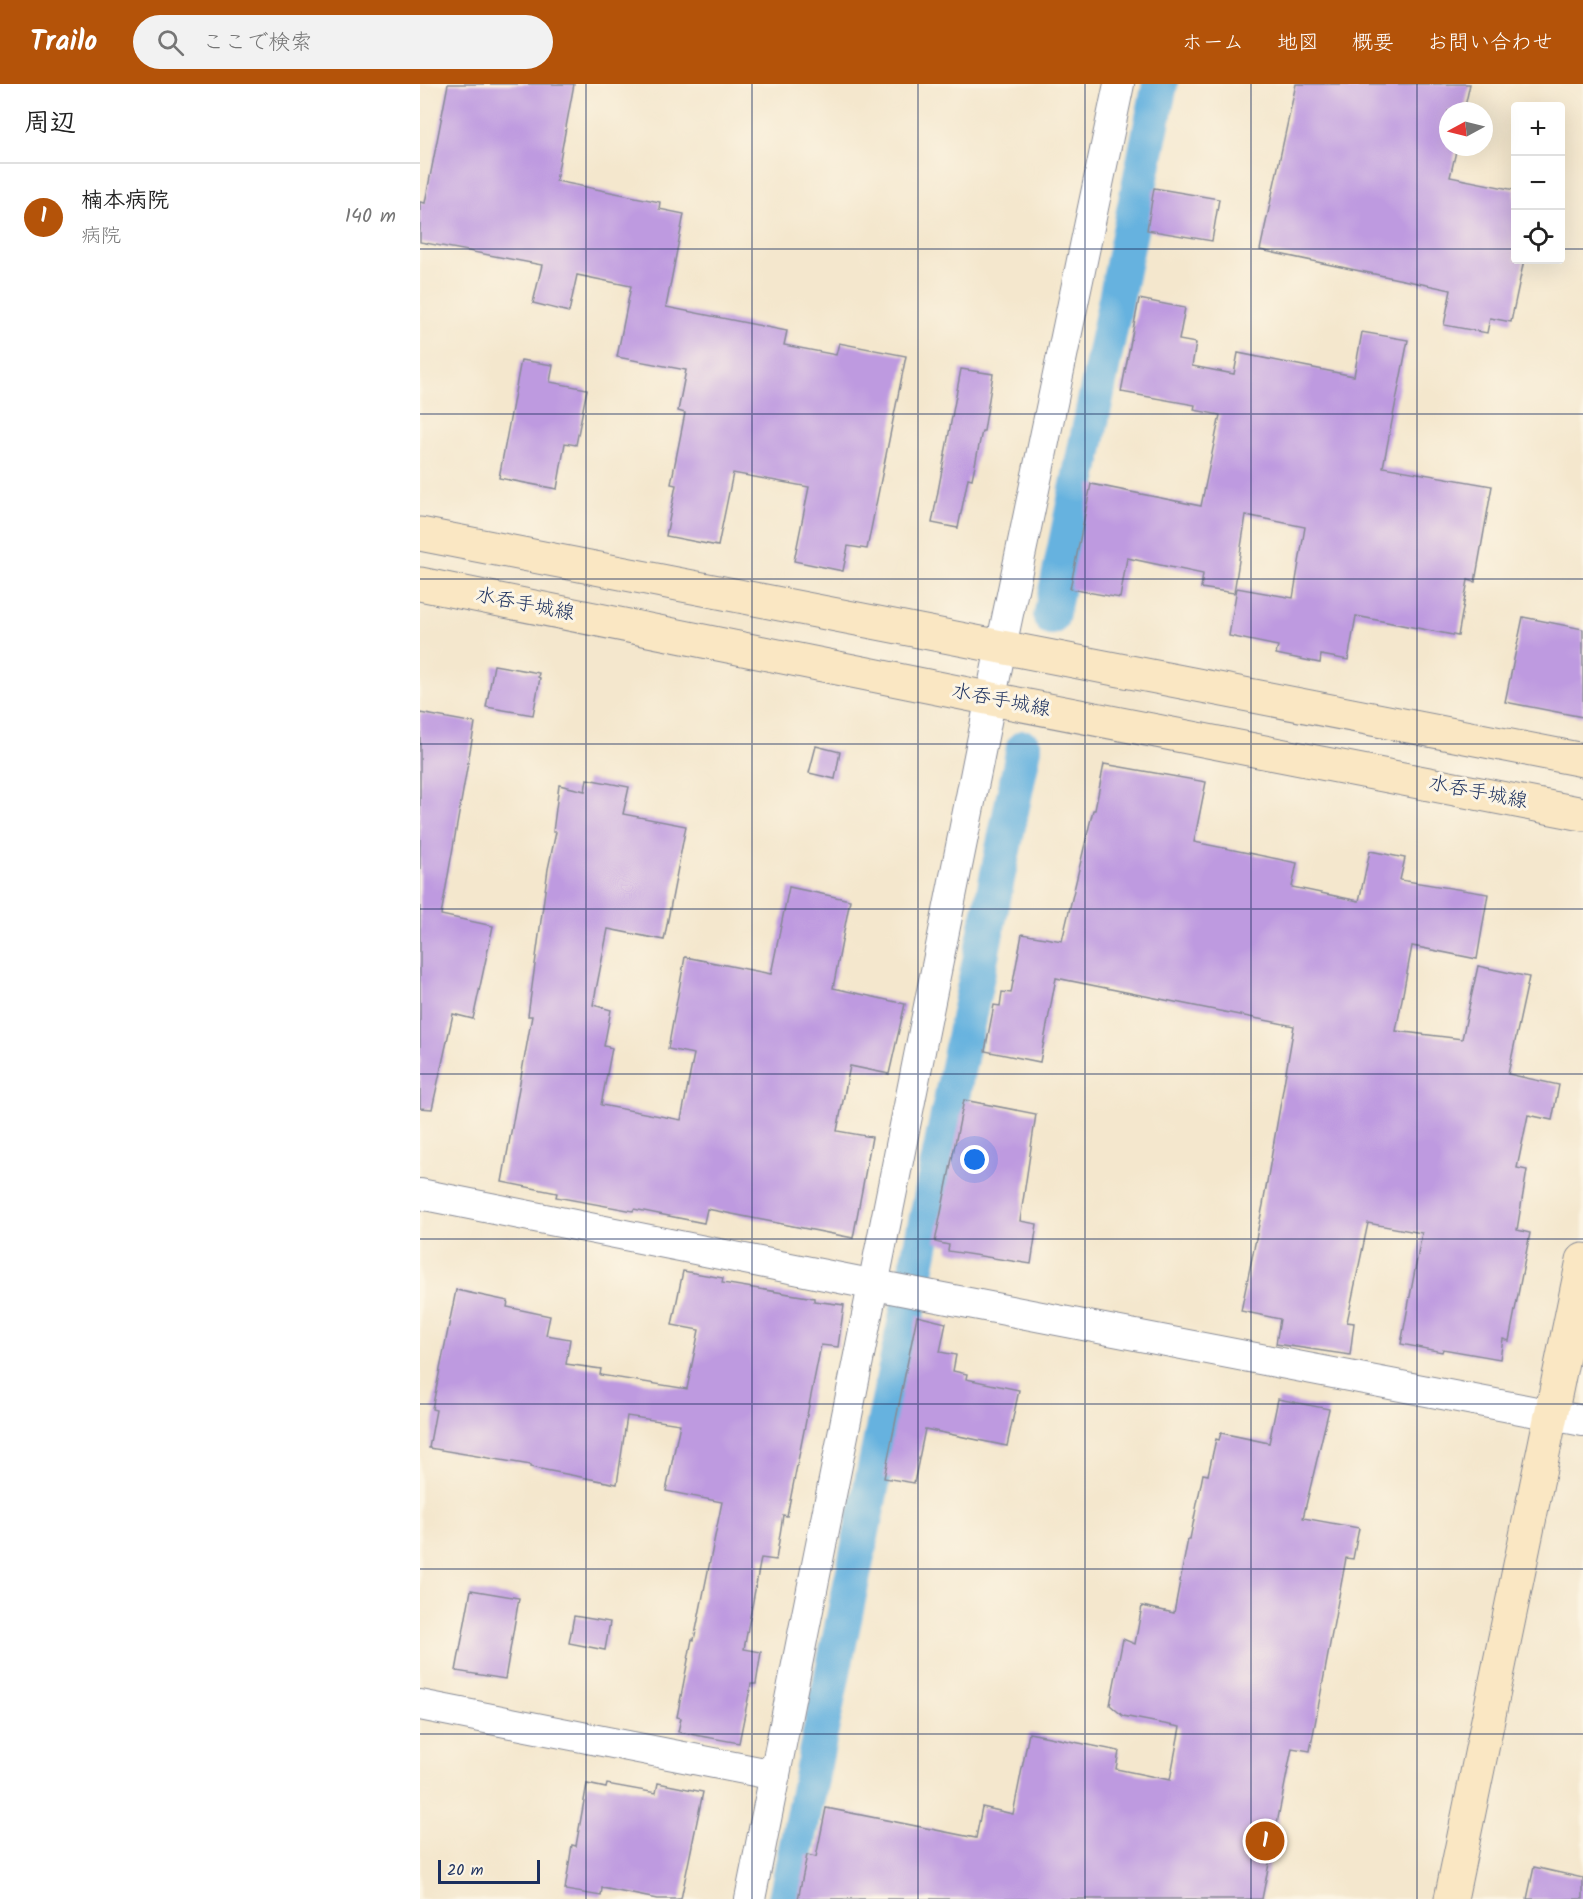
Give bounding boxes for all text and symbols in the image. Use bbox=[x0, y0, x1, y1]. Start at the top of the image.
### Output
search box bbox=[133, 15, 553, 69]
text: Trailo bbox=[30, 20, 97, 65]
icon: search bbox=[154, 26, 187, 59]
text: ここで検索 bbox=[202, 26, 312, 61]
text: ホーム bbox=[1182, 27, 1244, 60]
text: 地図 bbox=[1277, 27, 1319, 60]
text: 概要 bbox=[1352, 27, 1394, 60]
text: お問い合わせ bbox=[1427, 27, 1553, 60]
north arrow bbox=[1439, 102, 1493, 156]
map controls bbox=[1511, 102, 1565, 264]
button: + bbox=[1511, 102, 1565, 156]
text: 周辺 bbox=[24, 103, 76, 145]
button: − bbox=[1511, 156, 1565, 210]
text: 楠本病院 bbox=[81, 184, 169, 219]
text: 1 bbox=[40, 201, 47, 233]
text: 140 m bbox=[345, 201, 396, 233]
button: locate bbox=[1511, 210, 1565, 264]
text: 病院 bbox=[81, 221, 121, 253]
street label: 水呑手城線 bbox=[473, 580, 577, 630]
street label: 水呑手城線 bbox=[949, 676, 1053, 726]
street label: 水呑手城線 bbox=[1426, 768, 1530, 818]
your location bbox=[960, 1145, 989, 1174]
pin: 1 bbox=[1246, 1818, 1284, 1864]
scale bar bbox=[438, 1857, 540, 1884]
text: 20 m bbox=[447, 1858, 483, 1883]

